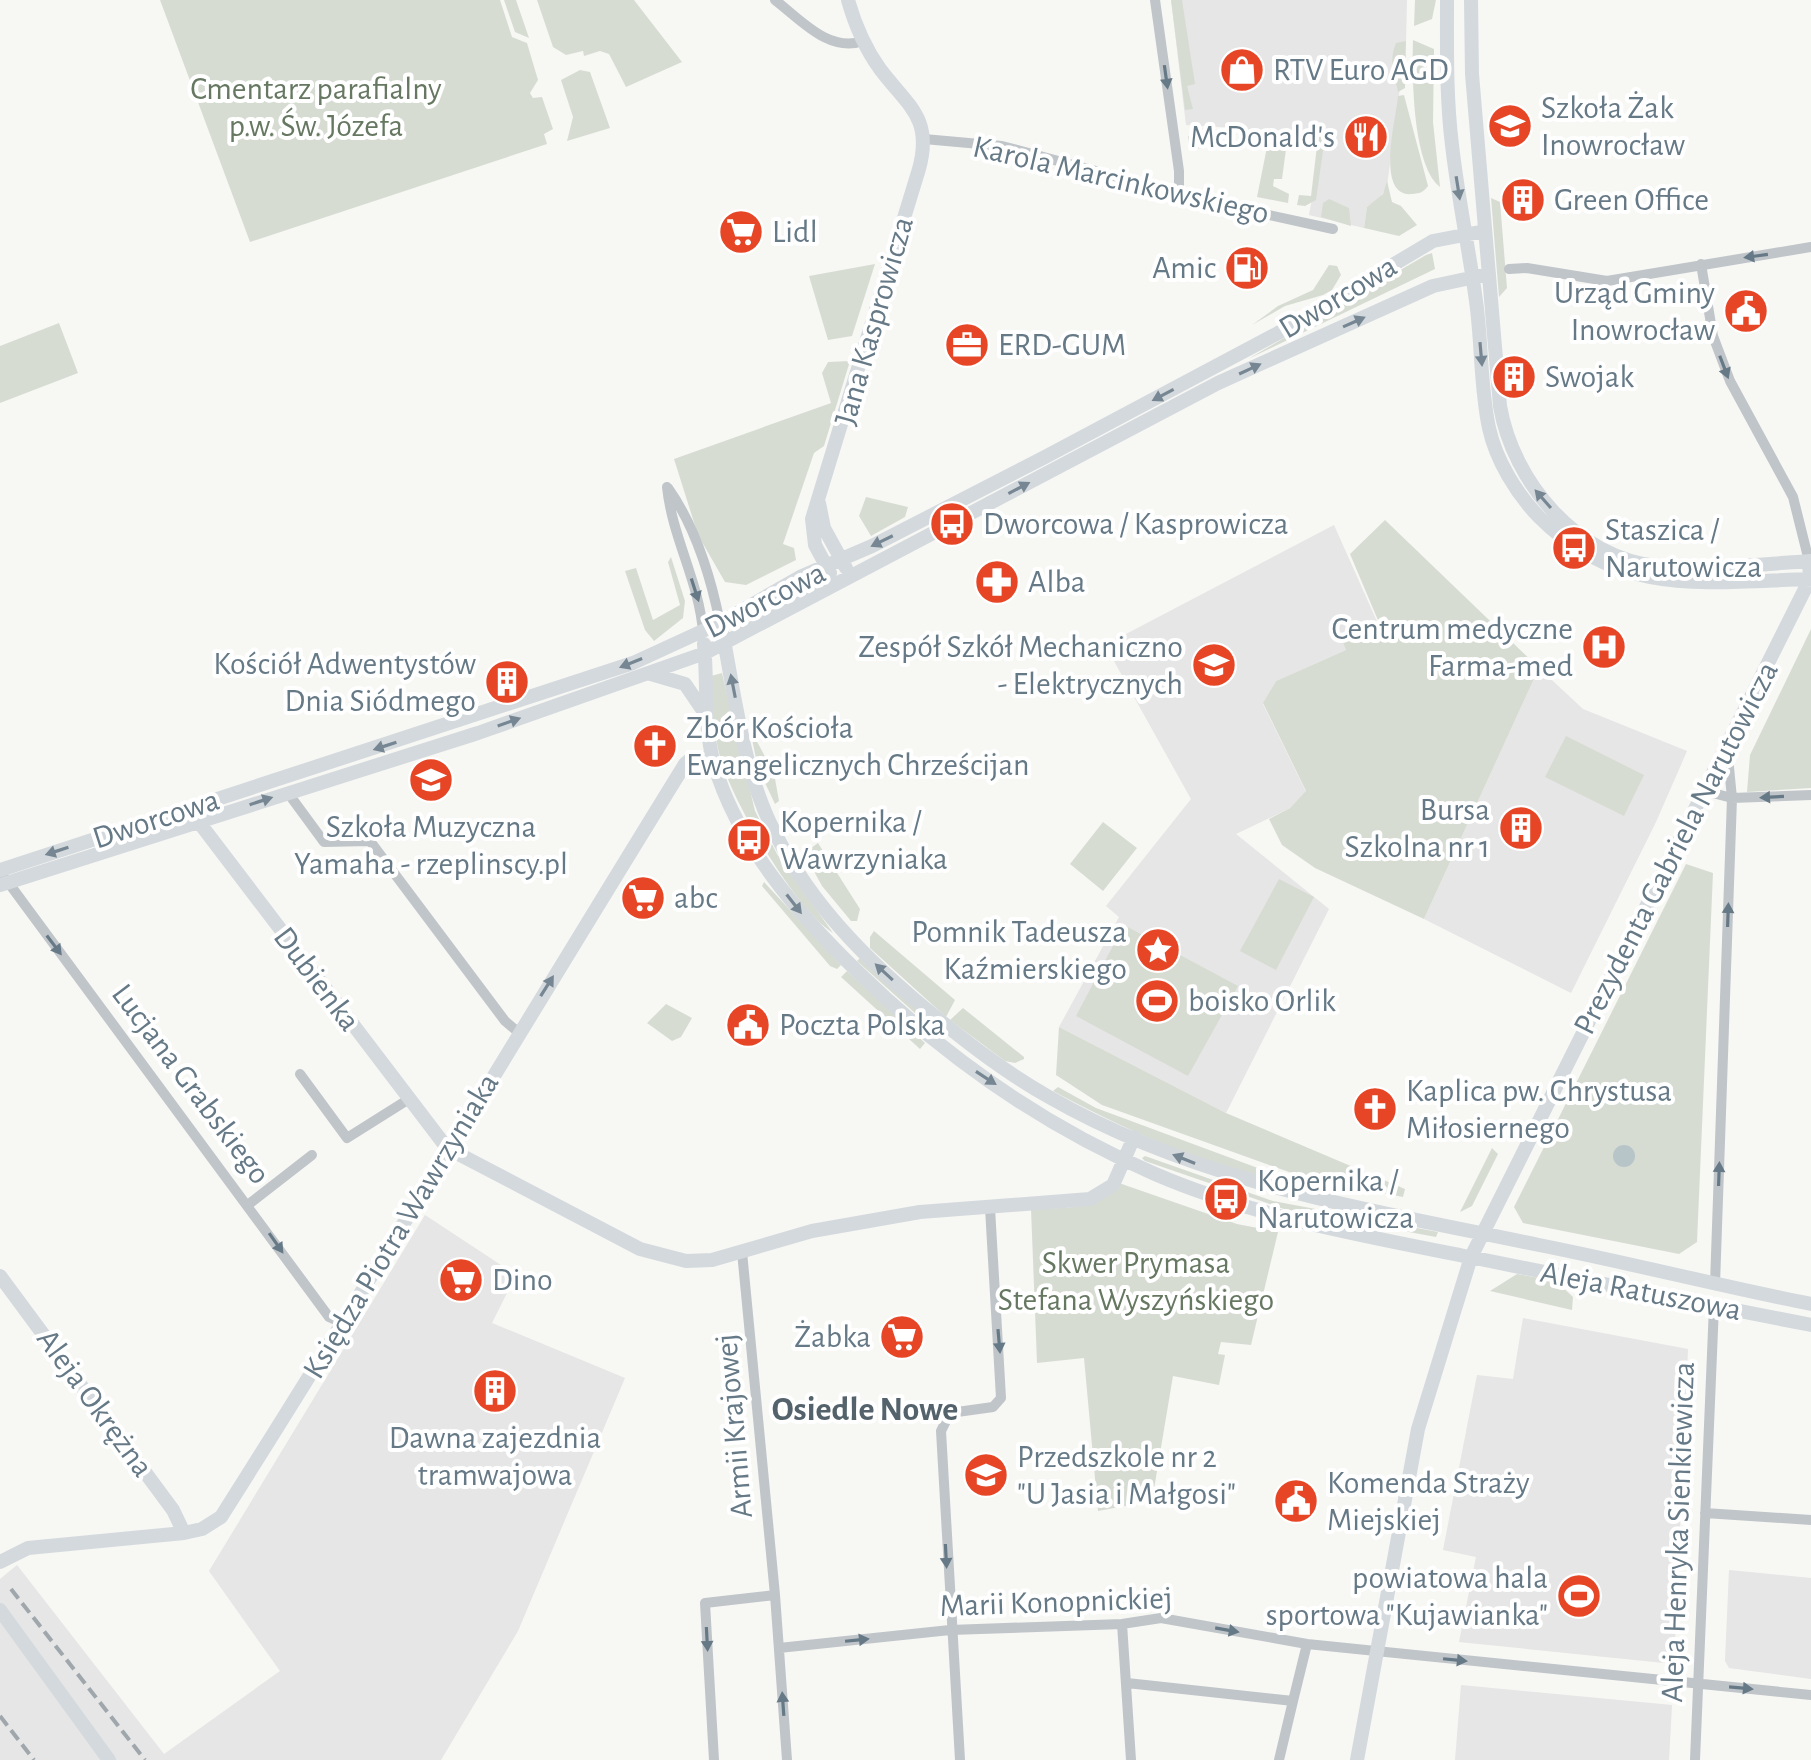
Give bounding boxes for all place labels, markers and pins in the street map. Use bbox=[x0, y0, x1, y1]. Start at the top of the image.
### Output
shop icon: RTV Euro AGD bbox=[1218, 46, 1266, 94]
place label: RTV Euro AGD bbox=[1273, 54, 1449, 86]
place label: Szkoła Żak Inowrocław bbox=[1541, 91, 1686, 161]
school or university icon: Szkoła Żak Inowrocław bbox=[1486, 102, 1534, 150]
restaurant icon: McDonald's bbox=[1342, 113, 1390, 161]
place label: McDonald's bbox=[1190, 121, 1335, 153]
building icon: Green Office bbox=[1499, 176, 1547, 224]
place label: Green Office bbox=[1554, 184, 1709, 216]
supermarket icon: Lidl bbox=[717, 208, 765, 256]
place label: Lidl bbox=[772, 216, 818, 248]
fuel station icon: Amic bbox=[1223, 244, 1271, 292]
place label: Amic bbox=[1152, 252, 1216, 284]
place label: Urząd Gminy Inowrocław bbox=[1554, 277, 1715, 346]
public building icon: Urząd Gminy Inowrocław bbox=[1722, 287, 1770, 335]
office icon: ERD-GUM bbox=[943, 321, 991, 369]
place label: ERD-GUM bbox=[998, 329, 1126, 361]
building icon: Swojak bbox=[1490, 353, 1538, 401]
place label: Swojak bbox=[1545, 361, 1635, 393]
bus stop icon: Dworcowa / Kasprowicza bbox=[928, 500, 976, 548]
place label: Dworcowa / Kasprowicza bbox=[983, 508, 1289, 540]
place label: Staszica / Narutowicza bbox=[1605, 514, 1762, 583]
bus stop icon: Staszica / Narutowicza bbox=[1550, 524, 1598, 572]
pharmacy icon: Alba bbox=[973, 558, 1021, 606]
place label: Alba bbox=[1028, 566, 1086, 598]
place label: Centrum medyczne Farma-med bbox=[1331, 613, 1573, 682]
hospital icon: Centrum medyczne Farma-med bbox=[1580, 623, 1628, 671]
place label: Zespół Szkół Mechaniczno - Elektrycznych bbox=[858, 631, 1183, 700]
school or university icon: Zespół Szkół Mechaniczno - Elektrycznych bbox=[1190, 641, 1238, 689]
place label: Kościół Adwentystów Dnia Siódmego bbox=[213, 648, 476, 717]
building icon: Kościół Adwentystów Dnia Siódmego bbox=[483, 658, 531, 706]
place label: Zbór Kościoła Ewangelicznych Chrześcijan bbox=[686, 712, 1029, 781]
church icon: Zbór Kościoła Ewangelicznych Chrześcijan bbox=[631, 722, 679, 770]
school or university icon: Szkoła Muzyczna Yamaha - rzeplinscy.pl bbox=[407, 756, 455, 804]
place label: Bursa Szkolna nr 1 bbox=[1345, 794, 1490, 863]
building icon: Bursa Szkolna nr 1 bbox=[1497, 804, 1545, 852]
place label: Kopernika / Wawrzyniaka bbox=[780, 806, 948, 875]
place label: Szkoła Muzyczna Yamaha - rzeplinscy.pl bbox=[294, 811, 568, 880]
bus stop icon: Kopernika / Wawrzyniaka bbox=[725, 816, 773, 864]
supermarket icon: abc bbox=[619, 874, 667, 922]
place label: abc bbox=[674, 882, 718, 914]
place label: Pomnik Tadeusza Kaźmierskiego bbox=[911, 916, 1127, 985]
place icon: Pomnik Tadeusza Kaźmierskiego bbox=[1134, 926, 1182, 974]
sports icon: boisko Orlik bbox=[1133, 977, 1181, 1025]
place label: boisko Orlik bbox=[1188, 985, 1336, 1017]
public building icon: Poczta Polska bbox=[724, 1001, 772, 1049]
place label: Poczta Polska bbox=[779, 1009, 945, 1041]
place label: Kaplica pw. Chrystusa Miłosiernego bbox=[1406, 1075, 1672, 1144]
church icon: Kaplica pw. Chrystusa Miłosiernego bbox=[1351, 1085, 1399, 1133]
place label: Kopernika / Narutowicza bbox=[1257, 1165, 1414, 1234]
bus stop icon: Kopernika / Narutowicza bbox=[1202, 1175, 1250, 1223]
supermarket icon: Dino bbox=[437, 1256, 485, 1304]
place label: Dino bbox=[492, 1264, 553, 1296]
supermarket icon: Żabka bbox=[878, 1313, 926, 1361]
place label: Żabka bbox=[794, 1320, 871, 1353]
building icon: Dawna zajezdnia tramwajowa bbox=[471, 1367, 519, 1415]
place label: Dawna zajezdnia tramwajowa bbox=[389, 1422, 601, 1491]
place label: Przedszkole nr 2 "U Jasia i Małgosi" bbox=[1017, 1441, 1236, 1510]
school or university icon: Przedszkole nr 2 "U Jasia i Małgosi" bbox=[962, 1451, 1010, 1499]
place label: Komenda Straży Miejskiej bbox=[1327, 1467, 1530, 1536]
public building icon: Komenda Straży Miejskiej bbox=[1272, 1477, 1320, 1525]
place label: powiatowa hala sportowa "Kujawianka" bbox=[1266, 1562, 1548, 1631]
sports icon: powiatowa hala sportowa "Kujawianka" bbox=[1555, 1572, 1603, 1620]

